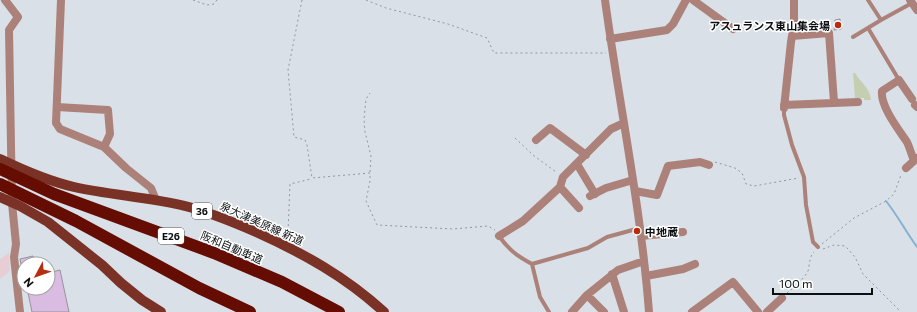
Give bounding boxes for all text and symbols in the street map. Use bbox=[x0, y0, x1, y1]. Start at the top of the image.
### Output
place label: アスュランス東山集会場 bbox=[709, 19, 830, 32]
marker: アスュランス東山集会場 bbox=[833, 20, 843, 30]
street label: 泉大津美原線 新道 bbox=[218, 199, 306, 247]
road number: 36 bbox=[192, 203, 212, 219]
place label: 中地蔵 bbox=[645, 225, 678, 238]
marker: 中地蔵 bbox=[632, 226, 642, 236]
road number: E26 bbox=[158, 228, 184, 244]
street label: 阪和自動車道 bbox=[199, 228, 265, 266]
north arrow bbox=[16, 256, 56, 296]
scale bar bbox=[773, 270, 872, 296]
text: N bbox=[20, 276, 36, 290]
text: 100 m bbox=[779, 276, 813, 290]

